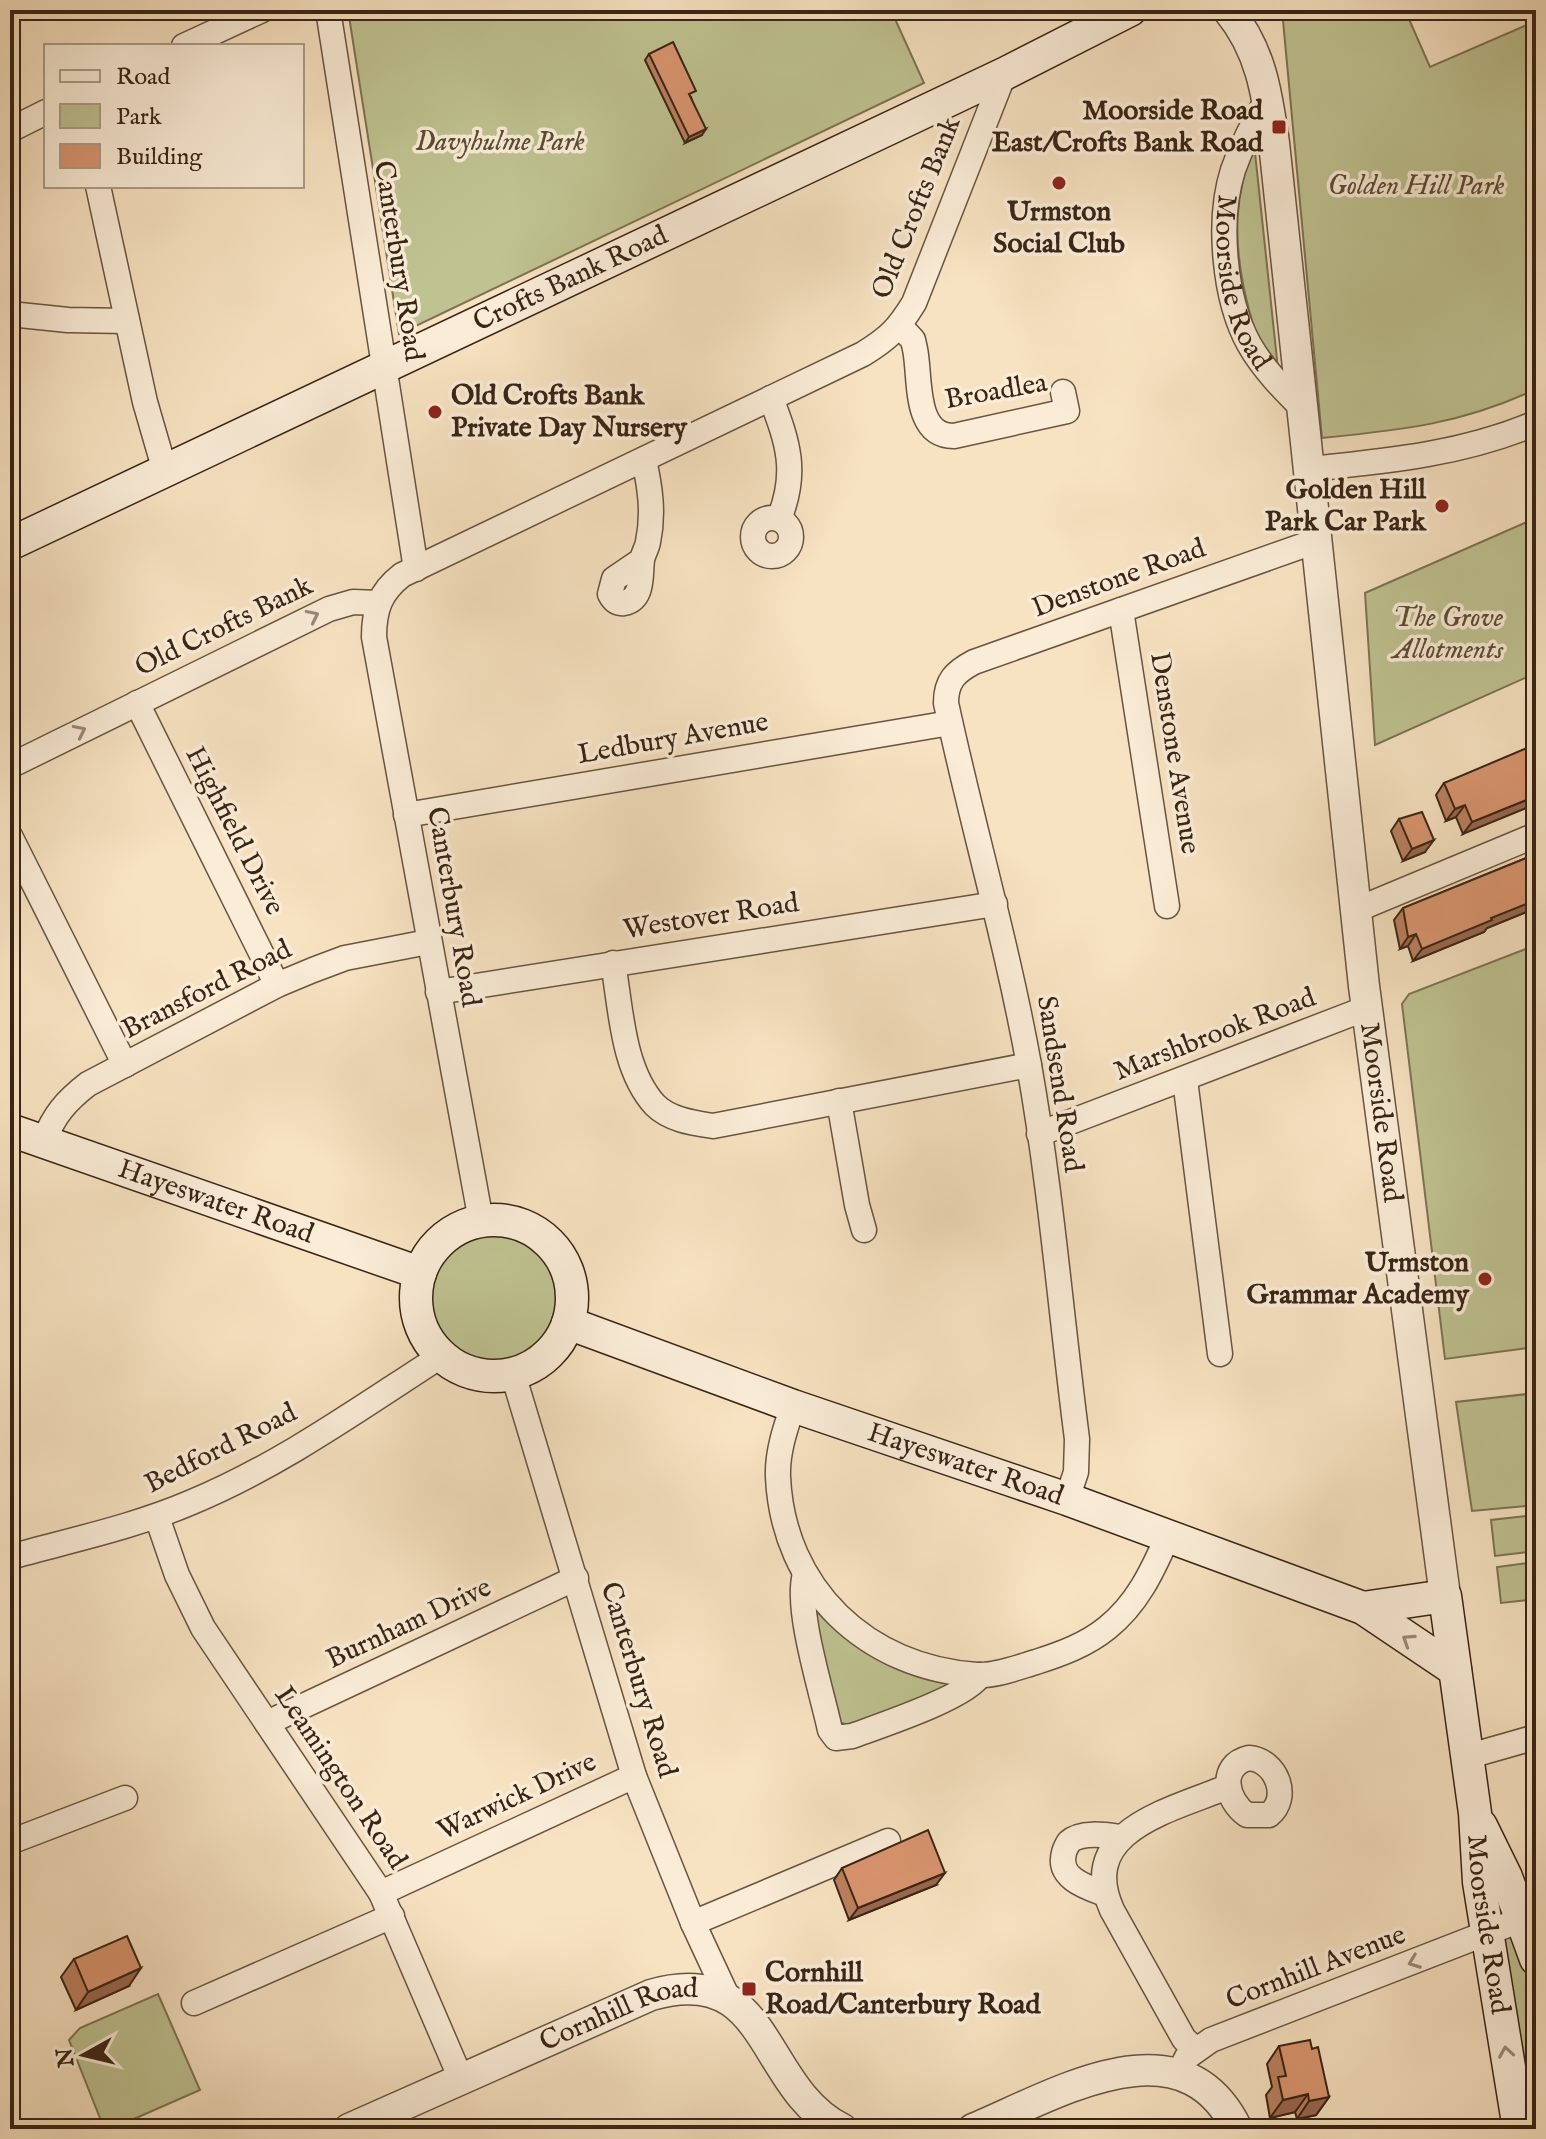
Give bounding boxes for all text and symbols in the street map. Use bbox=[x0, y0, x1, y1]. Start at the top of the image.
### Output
legend bbox=[44, 44, 304, 188]
text: Road bbox=[116, 62, 170, 93]
place label: Moorside Road East/Crofts Bank Road bbox=[992, 94, 1264, 161]
text: Park bbox=[116, 102, 162, 133]
street label: Old Crofts Bank bbox=[865, 111, 970, 304]
marker: Moorside Road East/Crofts Bank Road bbox=[1270, 118, 1288, 136]
park label: Davyhulme Park bbox=[415, 125, 585, 160]
text: Building bbox=[116, 142, 203, 173]
street label: Canterbury Road bbox=[365, 158, 431, 364]
park label: Golden Hill Park bbox=[1328, 169, 1504, 204]
marker: Urmston Social Club bbox=[1050, 174, 1068, 192]
street label: Moorside Road bbox=[1207, 193, 1279, 377]
place label: Urmston Social Club bbox=[993, 195, 1125, 262]
street label: Crofts Bank Road bbox=[468, 218, 673, 340]
street label: Broadlea bbox=[942, 366, 1051, 418]
place label: Old Crofts Bank Private Day Nursery bbox=[451, 379, 688, 446]
marker: Old Crofts Bank Private Day Nursery bbox=[426, 403, 444, 421]
place label: Golden Hill Park Car Park bbox=[1265, 473, 1427, 540]
marker: Golden Hill Park Car Park bbox=[1433, 497, 1451, 515]
street label: Denstone Road bbox=[1028, 531, 1210, 627]
street label: Old Crofts Bank bbox=[129, 568, 319, 685]
park label: The Grove Allotments bbox=[1390, 601, 1504, 668]
one-way arrow bbox=[305, 611, 320, 626]
street label: Denstone Avenue bbox=[1141, 649, 1207, 857]
street label: Ledbury Avenue bbox=[575, 705, 771, 773]
one-way arrow bbox=[72, 725, 86, 741]
street label: Highfield Drive bbox=[176, 741, 292, 921]
street label: Canterbury Road bbox=[418, 804, 488, 1010]
street label: Westover Road bbox=[621, 886, 801, 948]
street label: Bransford Road bbox=[117, 932, 298, 1048]
street label: Marshbrook Road bbox=[1109, 980, 1321, 1090]
street label: Sandsend Road bbox=[1028, 993, 1090, 1175]
street label: Moorside Road bbox=[1352, 1020, 1410, 1204]
street label: Hayeswater Road bbox=[113, 1152, 318, 1252]
place label: Urmston Grammar Academy bbox=[1247, 1246, 1470, 1313]
marker: Urmston Grammar Academy bbox=[1476, 1270, 1494, 1288]
street label: Bedford Road bbox=[139, 1396, 303, 1502]
street label: Hayeswater Road bbox=[863, 1415, 1068, 1514]
street label: Burnham Drive bbox=[321, 1570, 497, 1678]
street label: Canterbury Road bbox=[592, 1578, 684, 1782]
one-way arrow bbox=[1403, 1634, 1417, 1649]
street label: Leamington Road bbox=[266, 1680, 414, 1876]
street label: Warwick Drive bbox=[432, 1745, 602, 1849]
street label: Moorside Road bbox=[1459, 1834, 1518, 2017]
street label: Cornhill Avenue bbox=[1221, 1918, 1411, 2018]
one-way arrow bbox=[1408, 1952, 1422, 1969]
place label: Cornhill Road/Canterbury Road bbox=[765, 1956, 1041, 2023]
street label: Cornhill Road bbox=[534, 1971, 698, 2060]
marker: Cornhill Road/Canterbury Road bbox=[740, 1980, 758, 1998]
north arrow bbox=[44, 2015, 124, 2095]
one-way arrow bbox=[1498, 2045, 1515, 2059]
text: N bbox=[51, 2046, 82, 2070]

